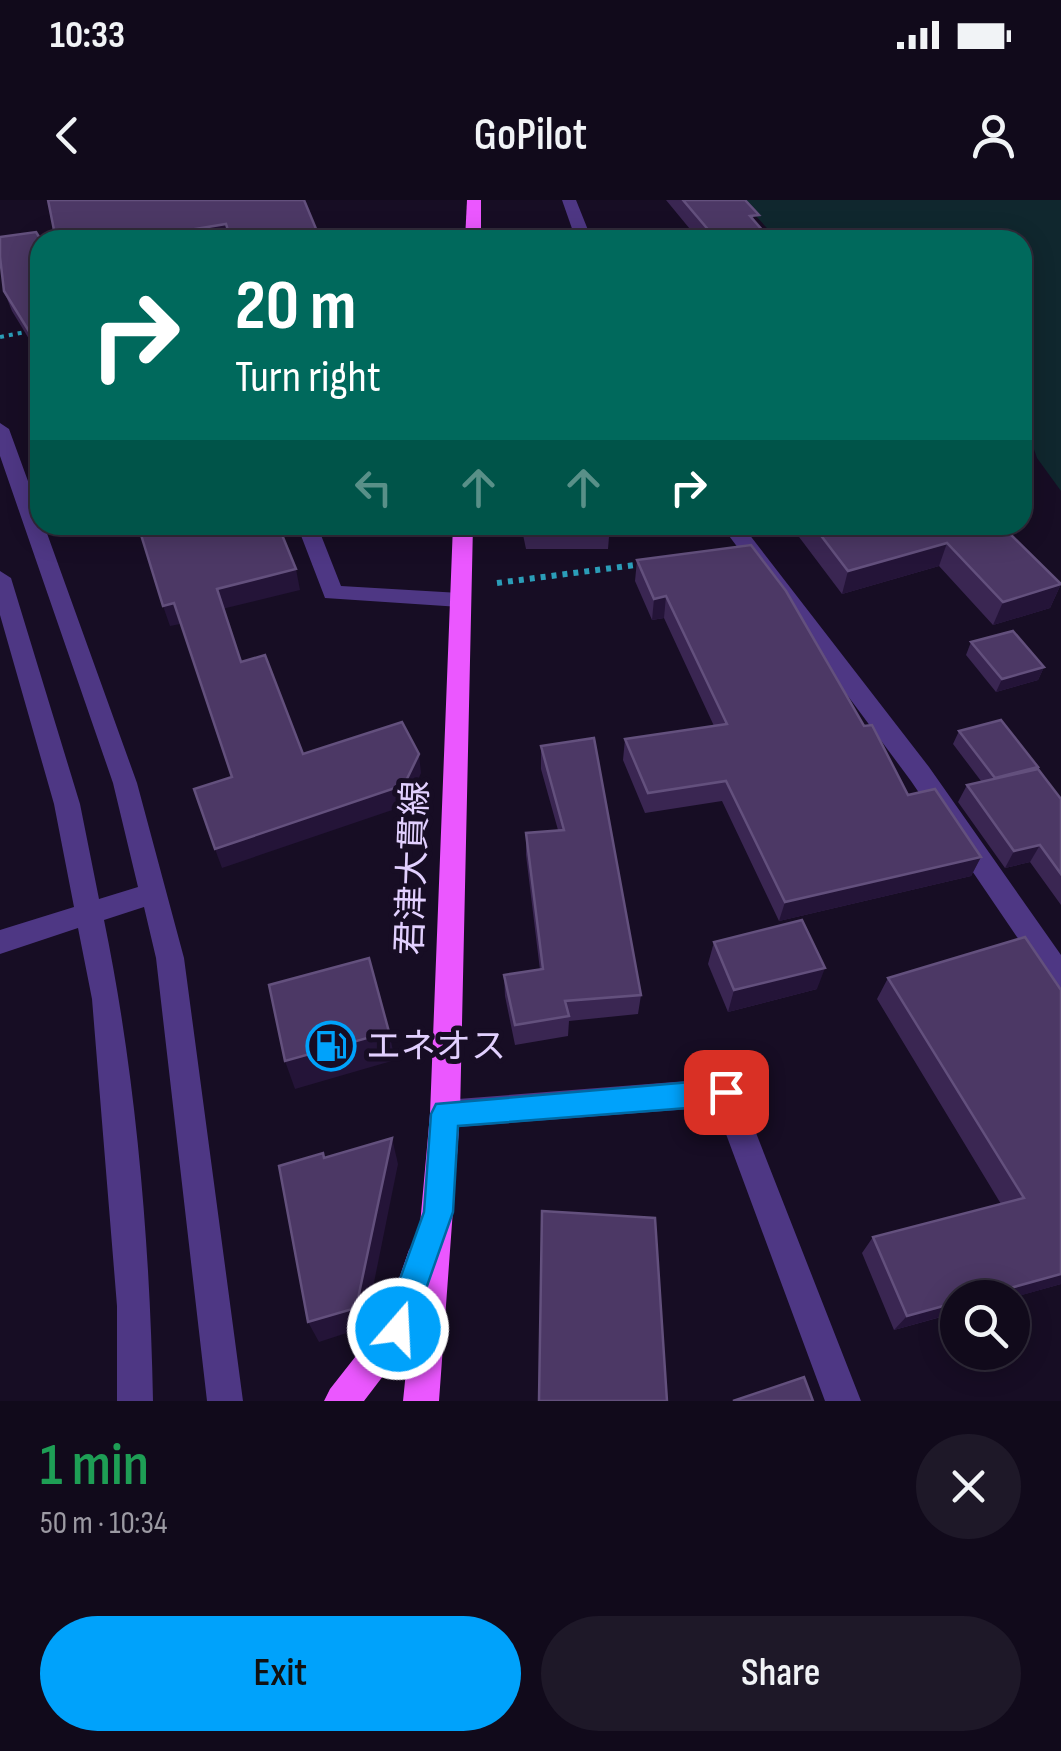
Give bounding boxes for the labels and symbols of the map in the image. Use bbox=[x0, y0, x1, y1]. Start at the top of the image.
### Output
street label: 君津大貫線 bbox=[389, 780, 438, 956]
fuel station icon: エネオス bbox=[305, 1020, 357, 1072]
place label: エネオス bbox=[366, 1026, 506, 1069]
pin bbox=[684, 1050, 769, 1135]
position arrow bbox=[346, 1277, 450, 1381]

